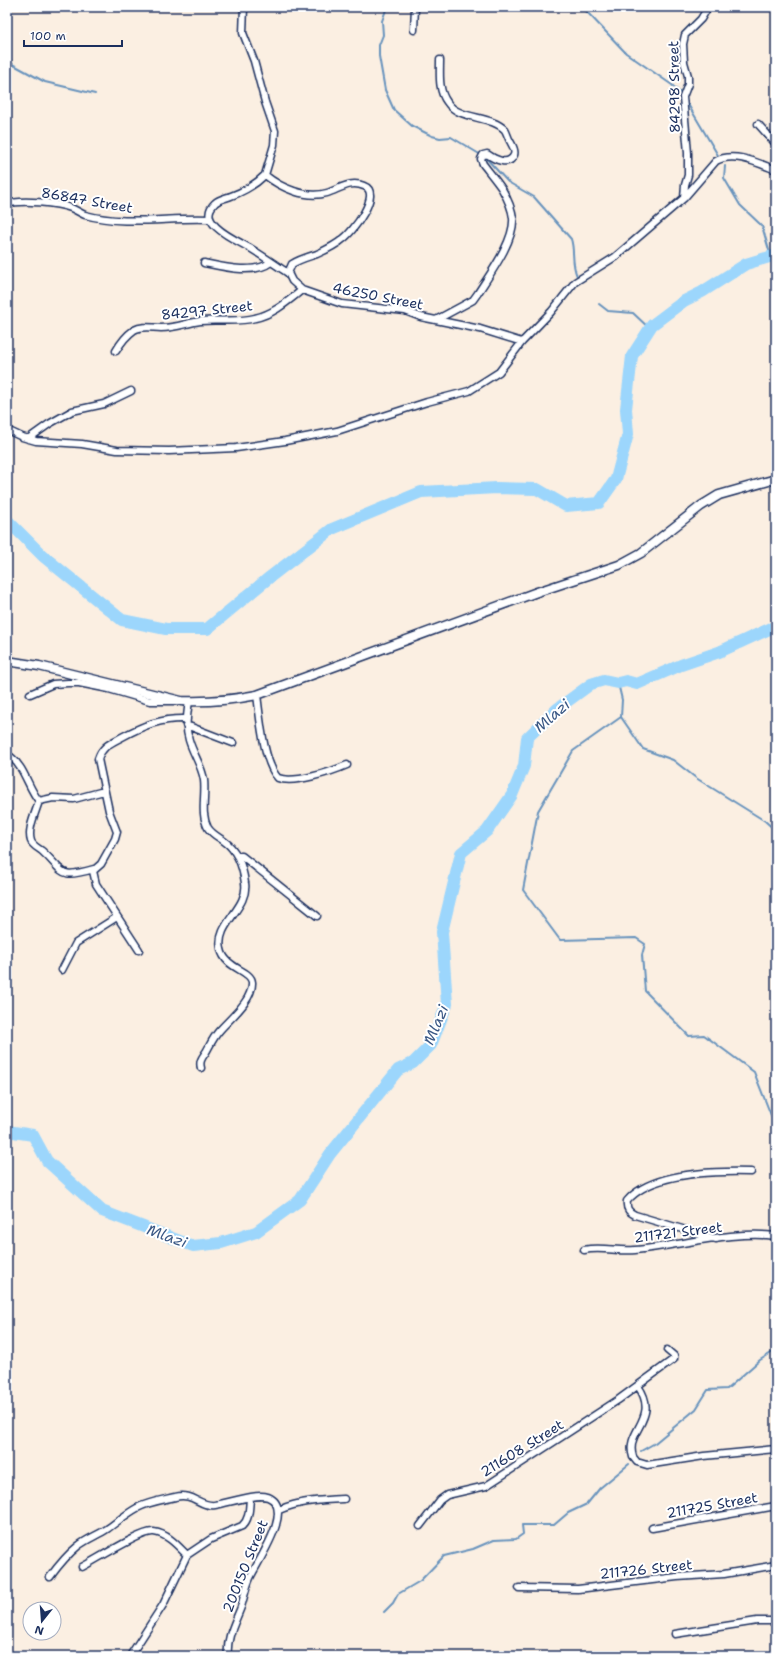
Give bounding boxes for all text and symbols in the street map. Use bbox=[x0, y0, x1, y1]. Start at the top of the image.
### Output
scale bar bbox=[24, 22, 122, 48]
text: 100 m bbox=[30, 28, 66, 44]
street label: 84298 Street bbox=[664, 41, 684, 133]
street label: 86847 Street bbox=[40, 183, 134, 217]
street label: 46250 Street bbox=[331, 278, 425, 314]
street label: 84297 Street bbox=[160, 296, 254, 324]
water label: Mlazi bbox=[530, 694, 575, 737]
water label: Mlazi bbox=[419, 1001, 454, 1048]
street label: 211721 Street bbox=[633, 1218, 723, 1246]
water label: Mlazi bbox=[144, 1220, 191, 1253]
street label: 211608 Street bbox=[477, 1415, 567, 1481]
street label: 211725 Street bbox=[665, 1488, 759, 1522]
street label: 200150 Street bbox=[218, 1517, 272, 1615]
street label: 211726 Street bbox=[599, 1555, 693, 1583]
north arrow bbox=[22, 1601, 62, 1641]
text: N bbox=[33, 1622, 46, 1639]

